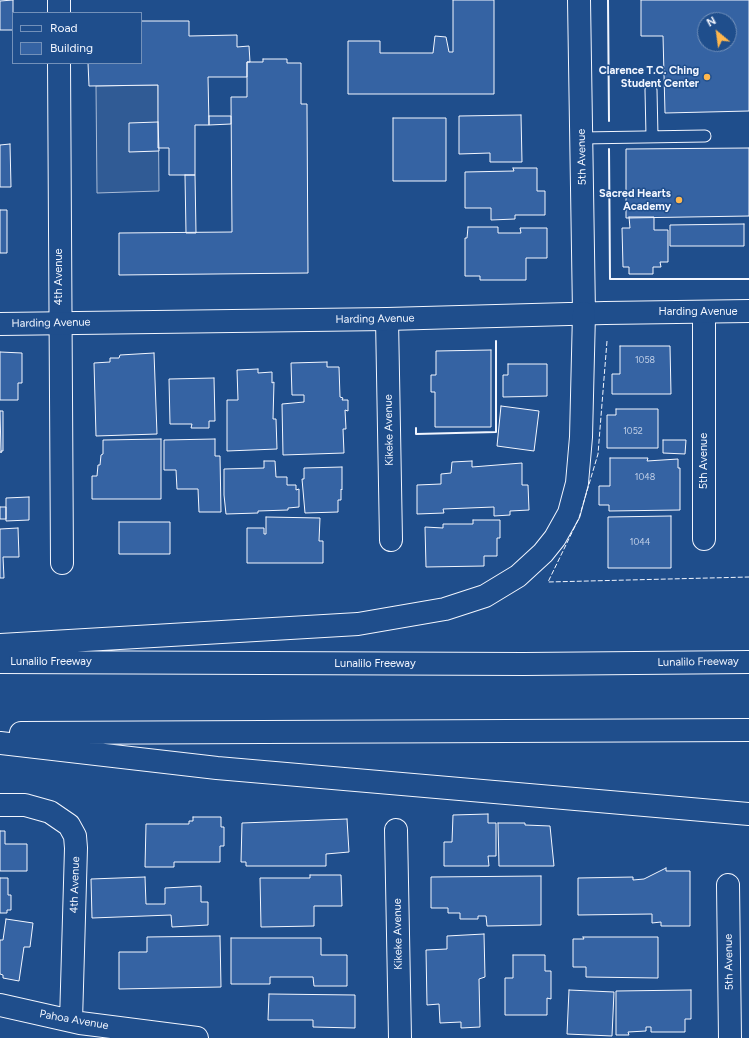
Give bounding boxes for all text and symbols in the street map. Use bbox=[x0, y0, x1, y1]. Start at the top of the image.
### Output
legend bbox=[12, 12, 142, 64]
north arrow bbox=[697, 12, 737, 52]
text: N bbox=[705, 14, 718, 30]
text: Road bbox=[50, 21, 78, 35]
text: Building bbox=[50, 41, 93, 55]
place label: Clarence T.C. Ching Student Center bbox=[599, 64, 699, 90]
marker: Clarence T.C. Ching Student Center bbox=[702, 72, 712, 82]
street label: 5th Avenue bbox=[575, 129, 589, 185]
place label: Sacred Hearts Academy bbox=[599, 187, 671, 213]
marker: Sacred Hearts Academy bbox=[674, 195, 684, 205]
street label: 4th Avenue bbox=[52, 248, 66, 306]
street label: Harding Avenue bbox=[658, 305, 738, 319]
street label: Harding Avenue bbox=[335, 312, 415, 326]
street label: Harding Avenue bbox=[11, 316, 91, 330]
house number: 1058 bbox=[635, 355, 655, 365]
street label: Kikeke Avenue bbox=[382, 394, 396, 466]
house number: 1052 bbox=[623, 426, 643, 436]
street label: 5th Avenue bbox=[697, 433, 711, 489]
house number: 1048 bbox=[635, 472, 655, 482]
house number: 1044 bbox=[630, 537, 650, 547]
street label: Lunalilo Freeway bbox=[10, 655, 92, 669]
street label: Lunalilo Freeway bbox=[657, 655, 739, 669]
street label: Lunalilo Freeway bbox=[334, 657, 416, 671]
street label: 4th Avenue bbox=[67, 856, 83, 914]
street label: Kikeke Avenue bbox=[391, 898, 405, 970]
street label: 5th Avenue bbox=[722, 934, 736, 990]
street label: Pahoa Avenue bbox=[38, 1007, 110, 1033]

